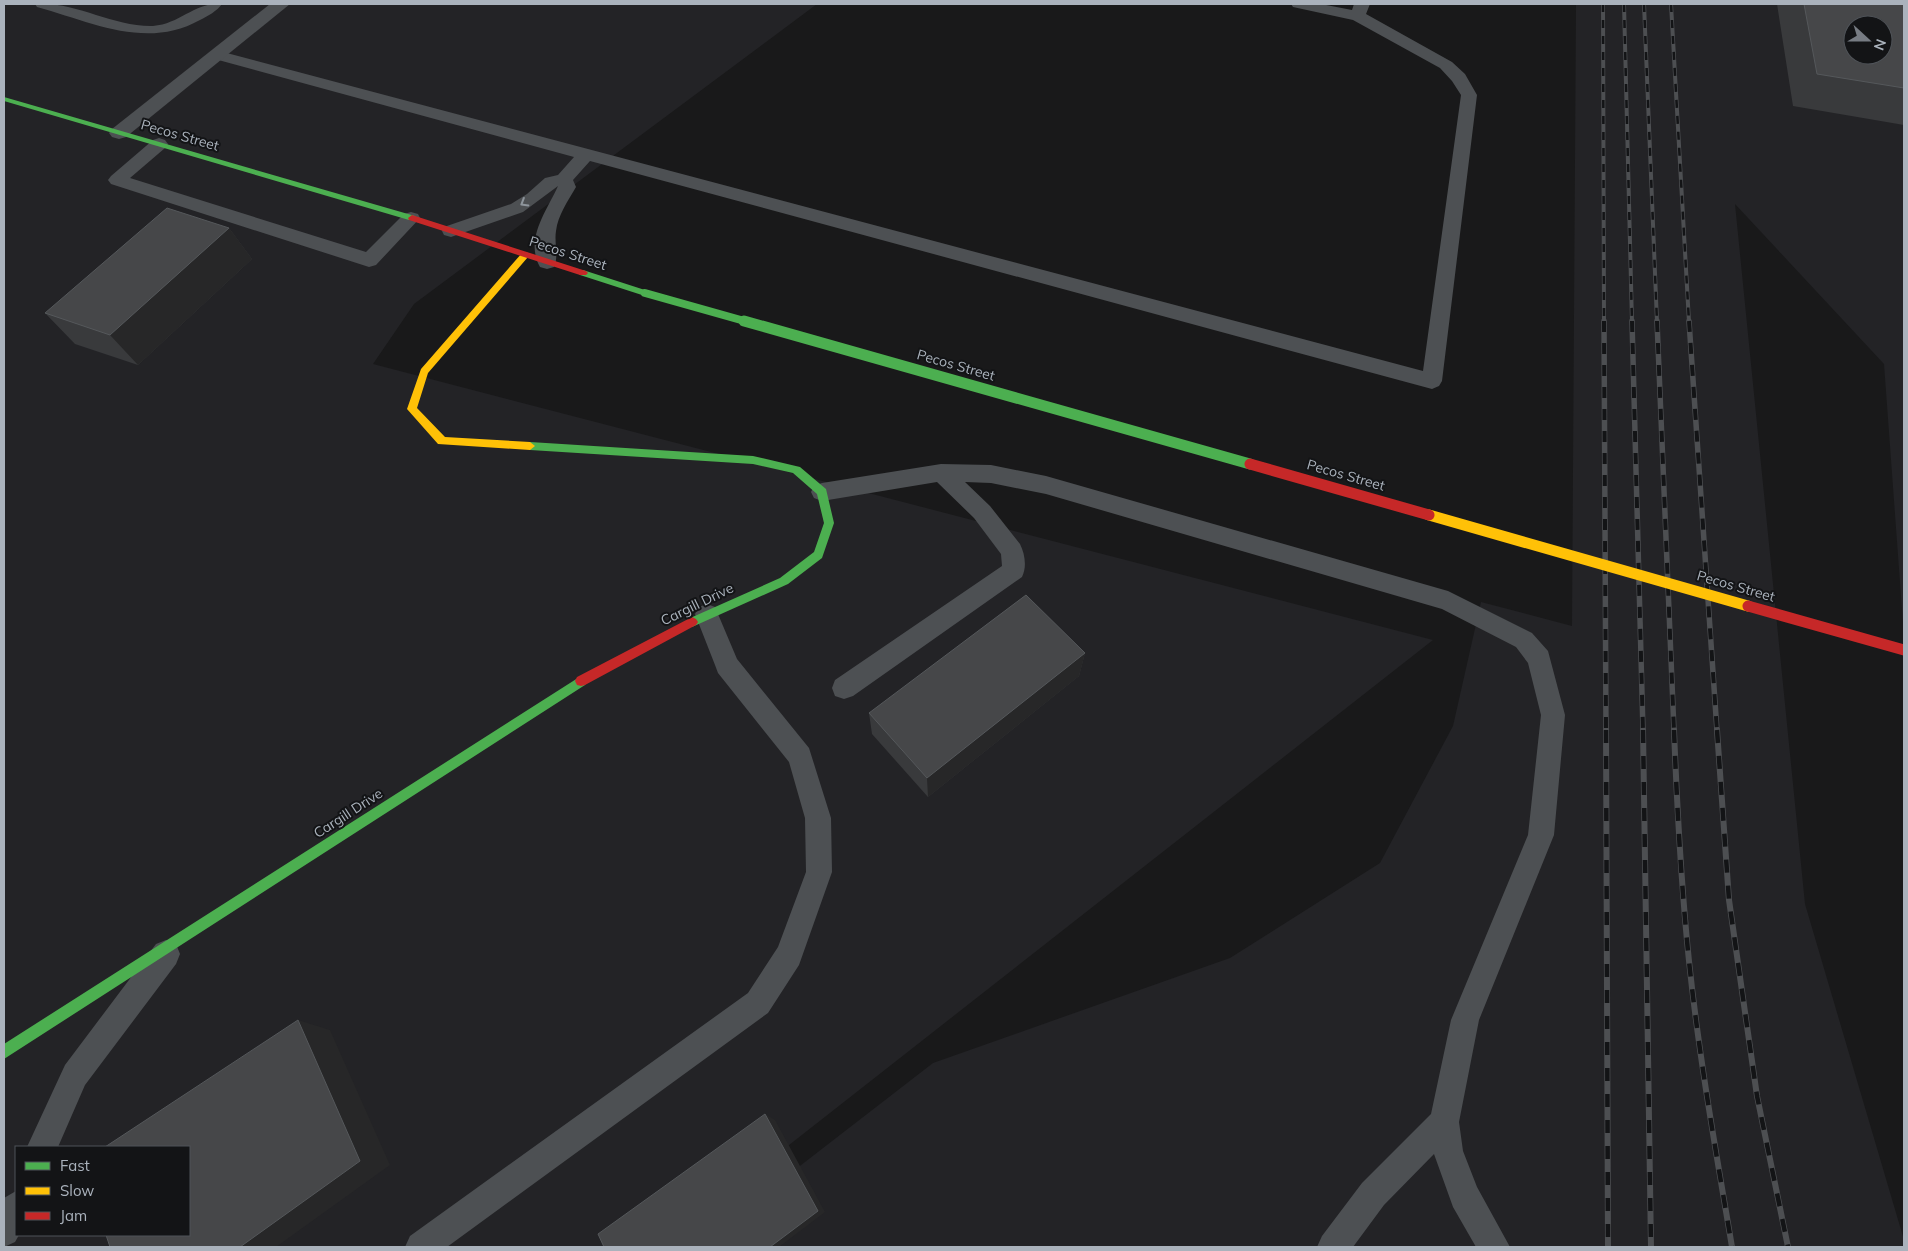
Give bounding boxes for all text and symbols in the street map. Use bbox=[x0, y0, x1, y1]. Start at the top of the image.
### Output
north arrow bbox=[1843, 15, 1893, 65]
text: N bbox=[1870, 36, 1890, 53]
street label: Pecos Street bbox=[139, 115, 221, 155]
one-way arrow bbox=[520, 197, 529, 207]
street label: Pecos Street bbox=[527, 232, 609, 274]
street label: Pecos Street bbox=[915, 345, 997, 385]
street label: Pecos Street bbox=[1305, 455, 1387, 495]
street label: Pecos Street bbox=[1695, 566, 1777, 606]
street label: Cargill Drive bbox=[658, 579, 736, 629]
street label: Cargill Drive bbox=[310, 784, 386, 842]
legend bbox=[15, 1146, 190, 1236]
text: Fast bbox=[60, 1156, 90, 1175]
text: Slow bbox=[60, 1181, 94, 1200]
text: Jam bbox=[60, 1206, 87, 1225]

